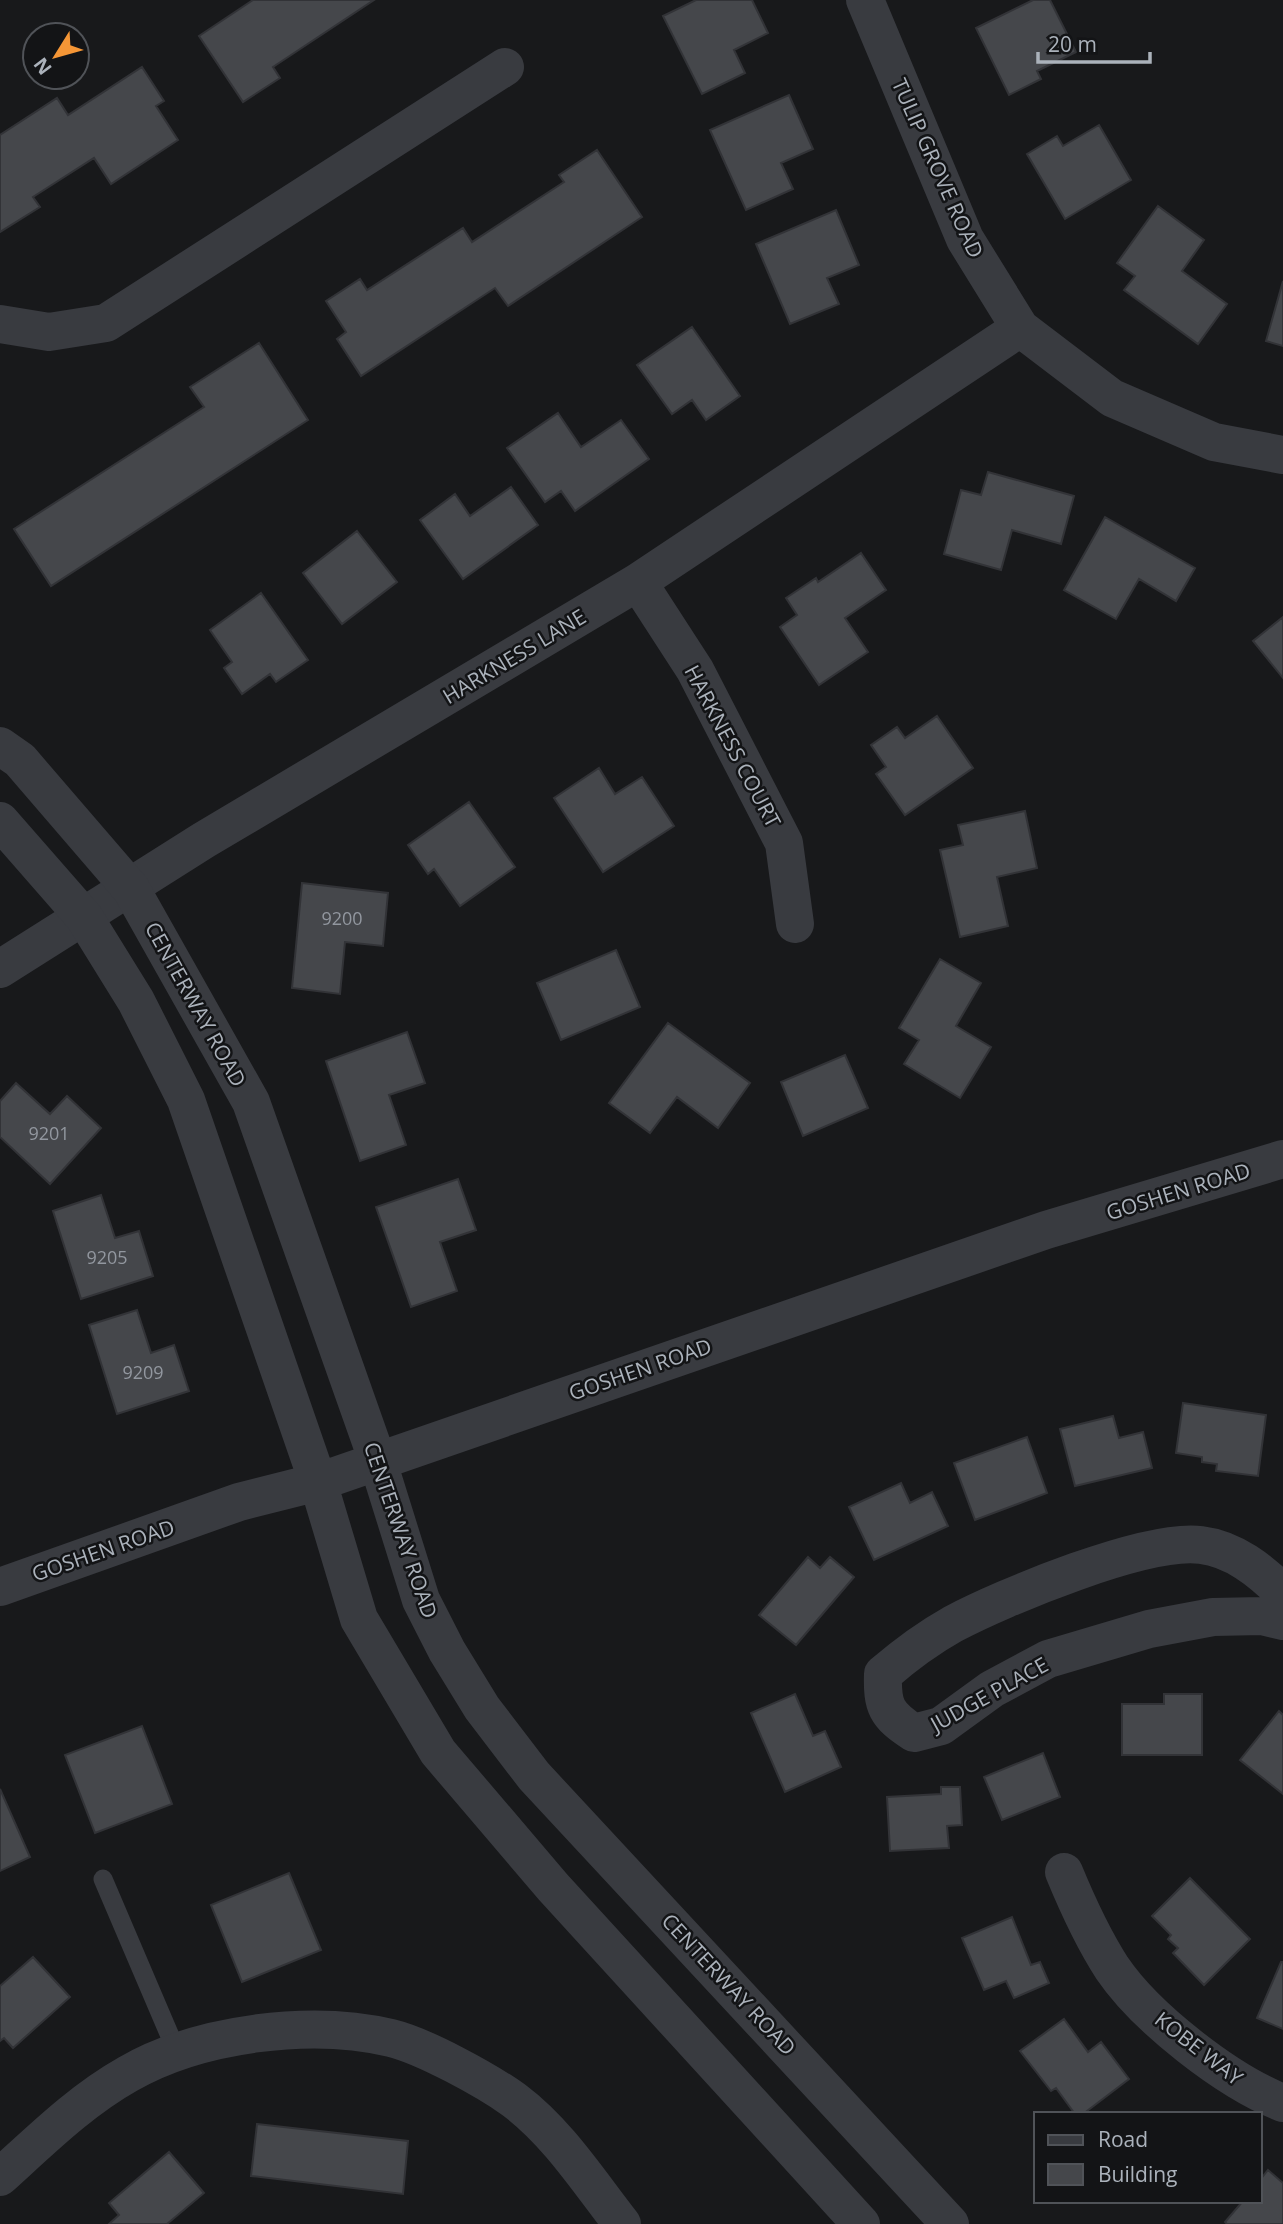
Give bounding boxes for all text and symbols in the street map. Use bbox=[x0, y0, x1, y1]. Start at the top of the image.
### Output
north arrow bbox=[21, 21, 91, 91]
scale bar bbox=[1038, 21, 1150, 65]
text: 20 m bbox=[1048, 30, 1097, 58]
text: N bbox=[27, 52, 57, 80]
street label: TULIP GROVE ROAD bbox=[886, 74, 990, 262]
street label: HARKNESS LANE bbox=[437, 602, 591, 710]
street label: HARKNESS COURT bbox=[678, 660, 788, 832]
house number: 9200 bbox=[321, 906, 363, 930]
street label: CENTERWAY ROAD bbox=[139, 916, 253, 1092]
house number: 9201 bbox=[28, 1121, 70, 1145]
street label: GOSHEN ROAD bbox=[1102, 1156, 1254, 1226]
house number: 9205 bbox=[86, 1245, 128, 1269]
street label: GOSHEN ROAD bbox=[565, 1331, 715, 1407]
house number: 9209 bbox=[122, 1360, 164, 1384]
street label: CENTERWAY ROAD bbox=[358, 1438, 444, 1622]
street label: GOSHEN ROAD bbox=[28, 1512, 178, 1588]
street label: JUDGE PLACE bbox=[923, 1650, 1053, 1739]
street label: CENTERWAY ROAD bbox=[656, 1907, 802, 2061]
street label: KOBE WAY bbox=[1149, 2005, 1249, 2091]
legend bbox=[1034, 2112, 1262, 2203]
text: Road bbox=[1098, 2125, 1148, 2153]
text: Building bbox=[1098, 2160, 1177, 2188]

